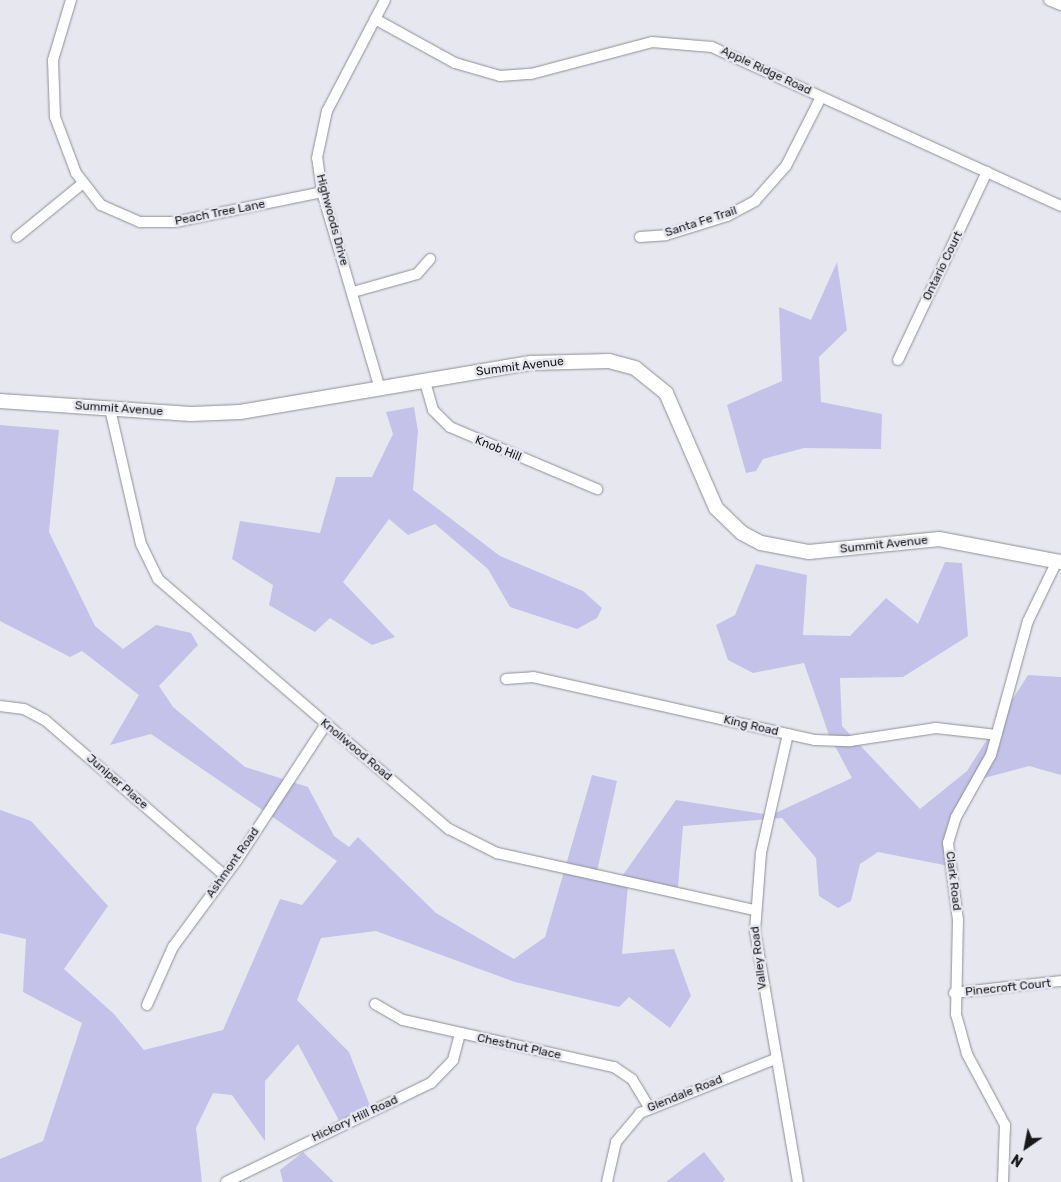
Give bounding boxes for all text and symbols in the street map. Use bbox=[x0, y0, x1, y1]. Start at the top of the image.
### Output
street label: Apple Ridge Road bbox=[719, 44, 813, 98]
street label: Highwoods Drive bbox=[313, 173, 351, 267]
street label: Peach Tree Lane bbox=[173, 197, 267, 229]
street label: Santa Fe Trail bbox=[663, 204, 739, 240]
street label: Ontario Court bbox=[920, 229, 966, 303]
street label: Summit Avenue bbox=[475, 354, 565, 380]
street label: Summit Avenue bbox=[74, 399, 164, 419]
street label: Knob Hill bbox=[473, 433, 523, 465]
street label: Summit Avenue bbox=[839, 533, 929, 557]
street label: King Road bbox=[722, 713, 780, 739]
street label: Knollwood Road bbox=[317, 716, 395, 784]
street label: Juniper Place bbox=[83, 751, 151, 813]
street label: Ashmont Road bbox=[204, 825, 262, 901]
street label: Clark Road bbox=[942, 851, 964, 911]
street label: Valley Road bbox=[748, 925, 770, 991]
street label: Pinecroft Court bbox=[964, 976, 1052, 1000]
street label: Chestnut Place bbox=[476, 1031, 562, 1063]
street label: Glendale Road bbox=[645, 1072, 725, 1116]
street label: Hickory Hill Road bbox=[310, 1093, 400, 1145]
north arrow bbox=[1001, 1122, 1051, 1172]
text: N bbox=[1009, 1150, 1026, 1170]

